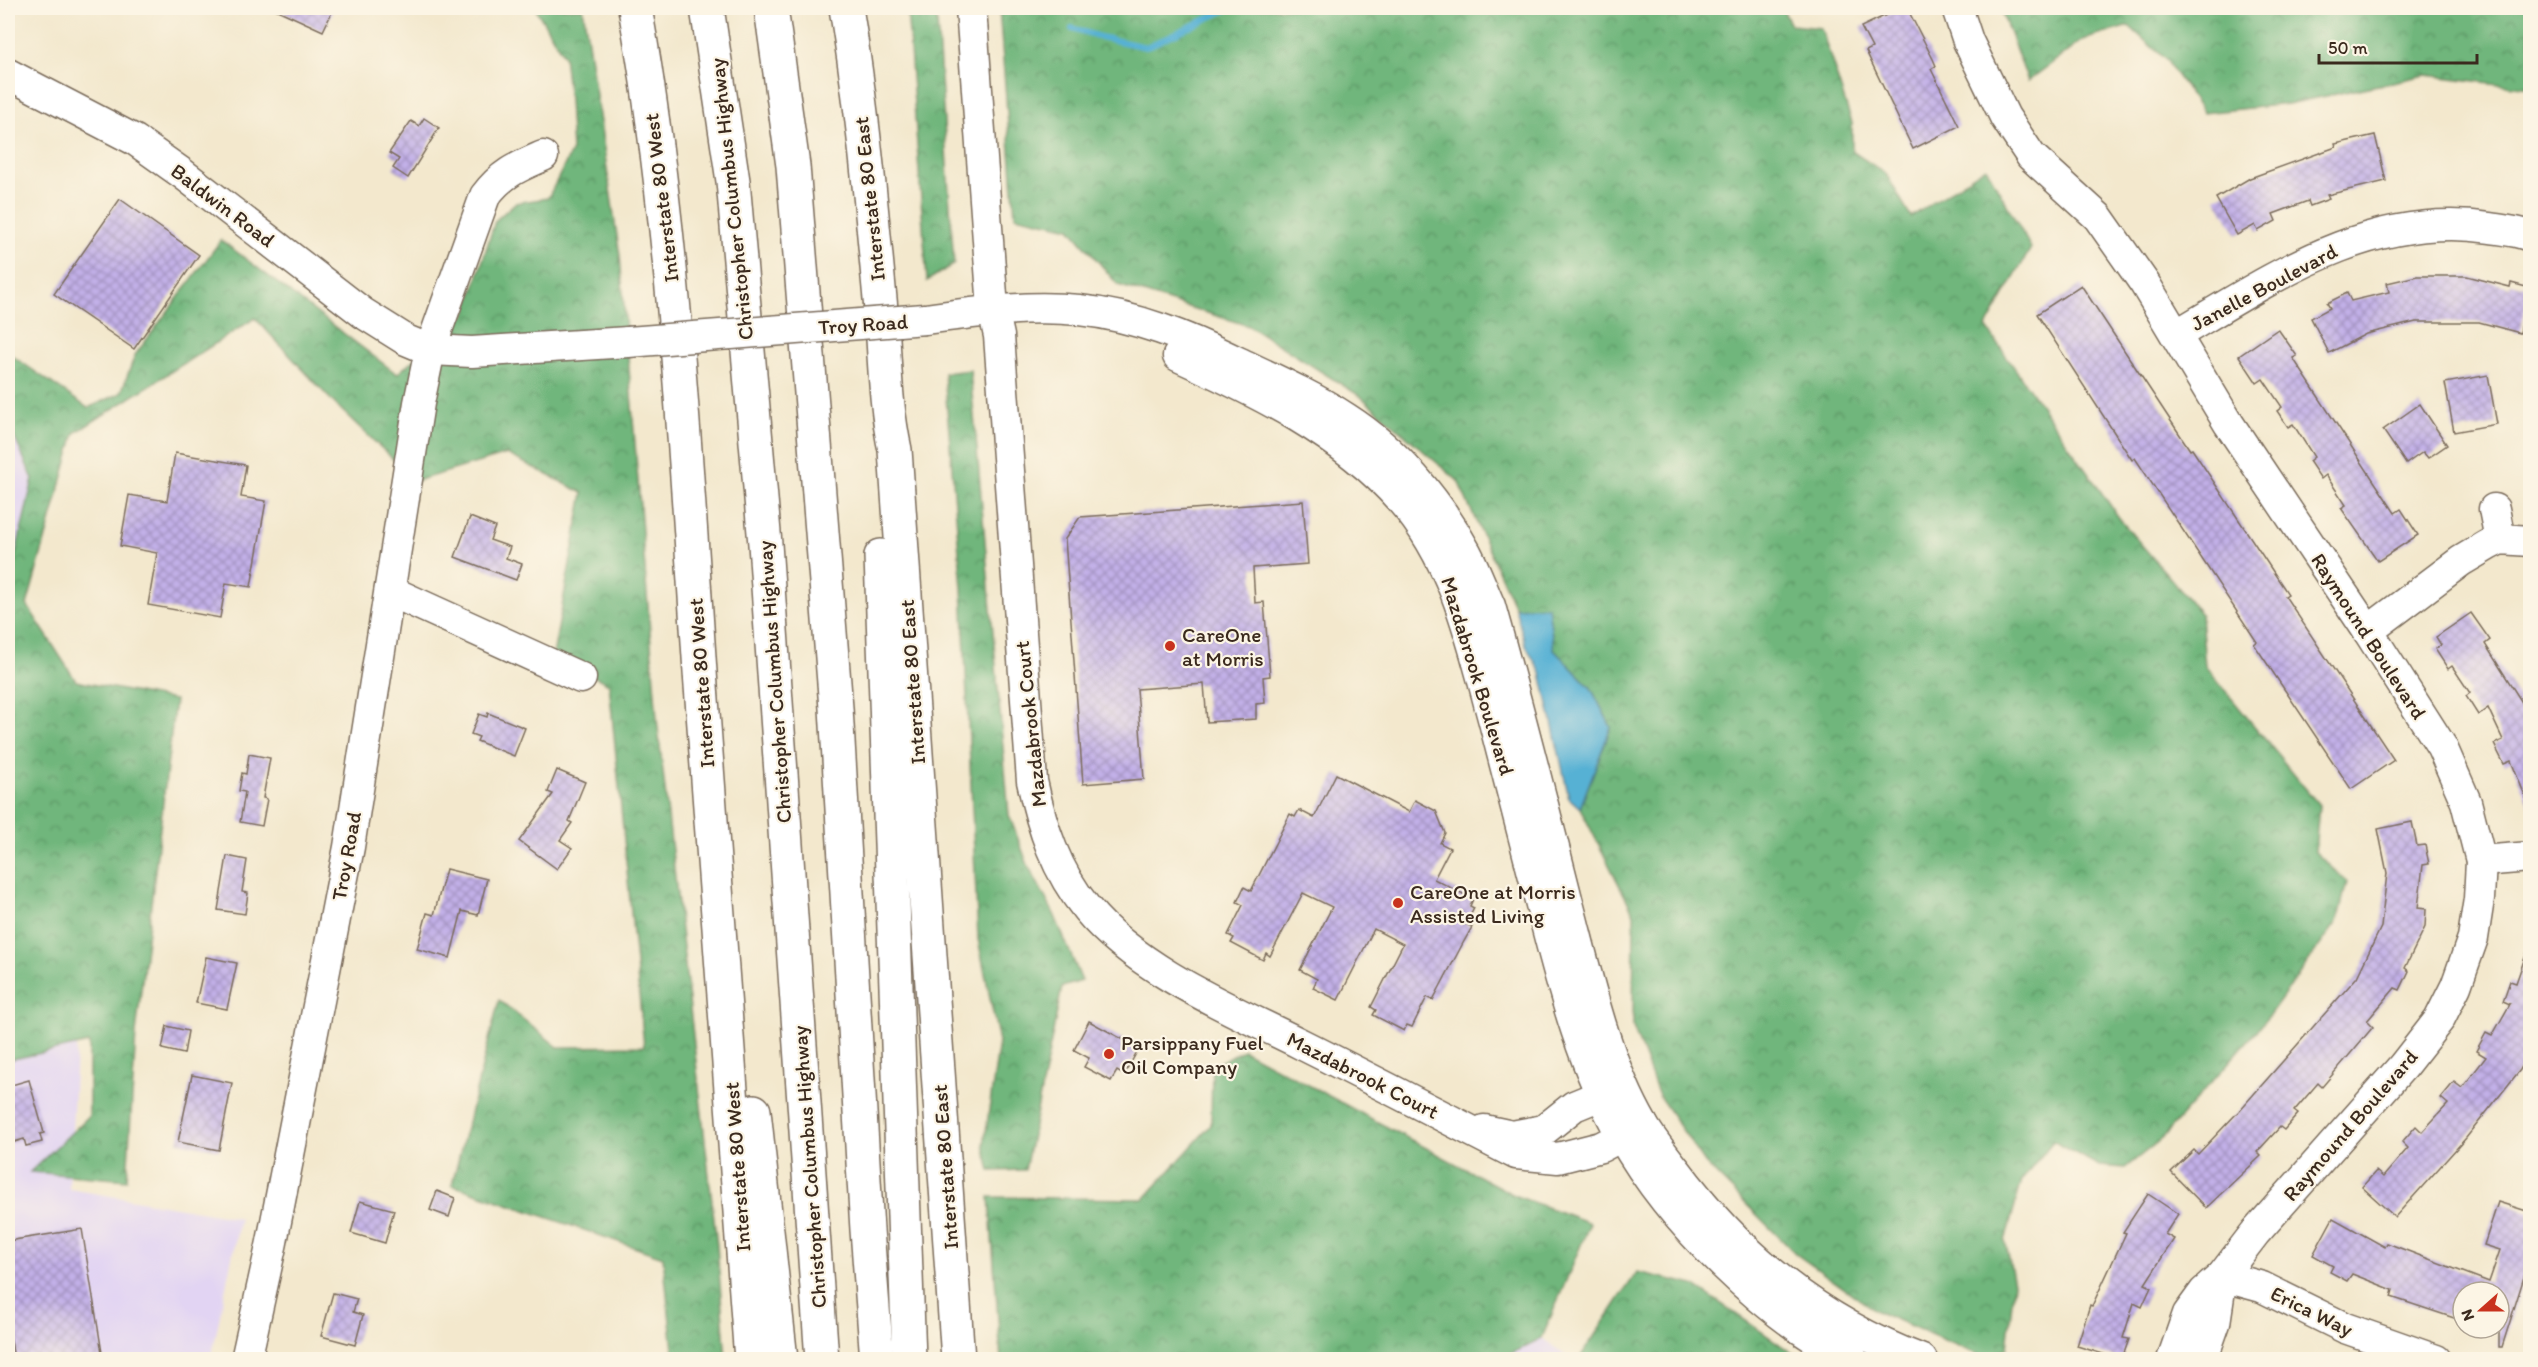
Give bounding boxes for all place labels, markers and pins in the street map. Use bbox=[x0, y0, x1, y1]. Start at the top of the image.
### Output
place label: CareOne at Morris bbox=[1182, 622, 1264, 671]
marker: CareOne at Morris bbox=[1163, 639, 1177, 653]
place label: CareOne at Morris Assisted Living bbox=[1410, 879, 1576, 928]
marker: CareOne at Morris Assisted Living bbox=[1391, 896, 1405, 910]
place label: Parsippany Fuel Oil Company bbox=[1121, 1030, 1263, 1079]
marker: Parsippany Fuel Oil Company bbox=[1102, 1047, 1116, 1061]

